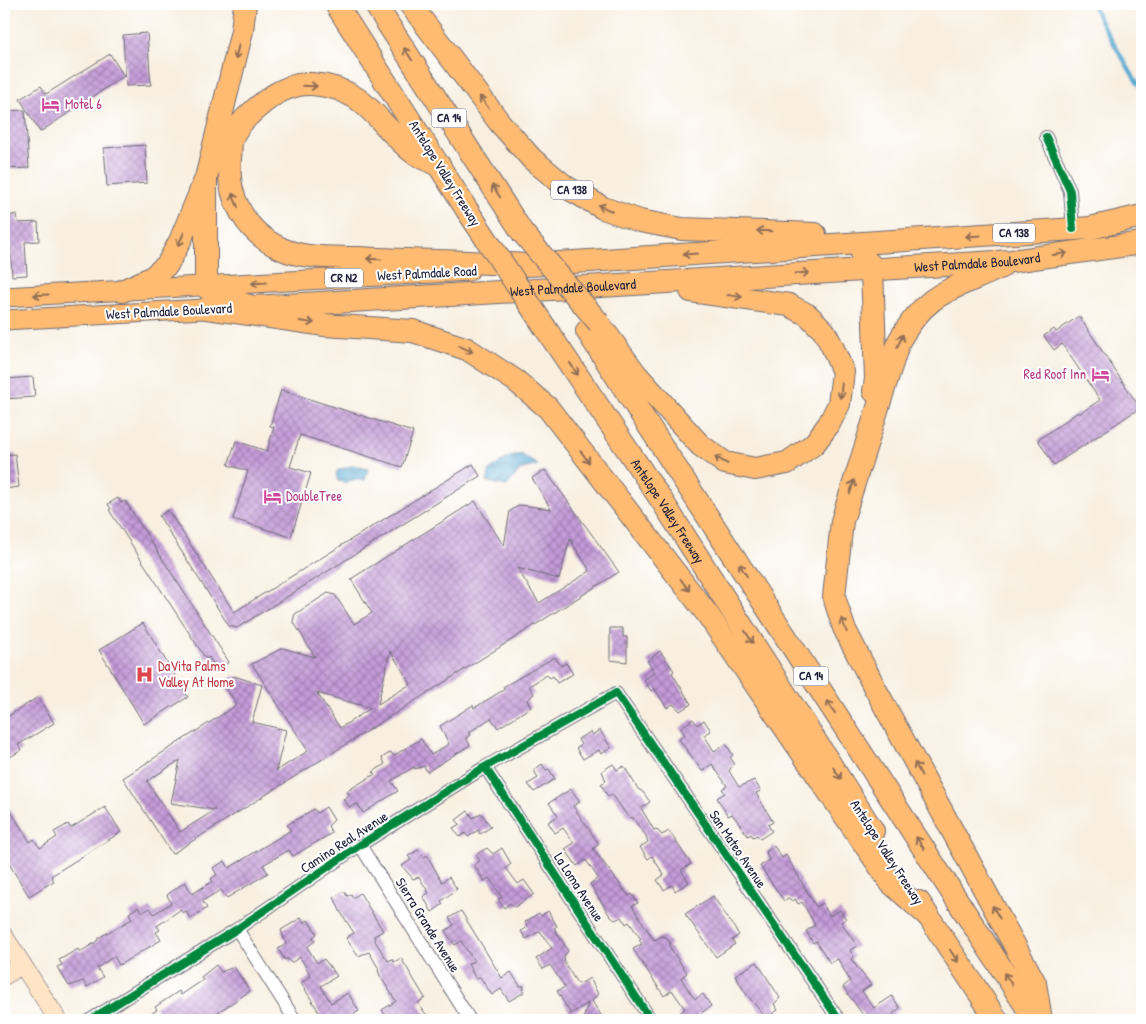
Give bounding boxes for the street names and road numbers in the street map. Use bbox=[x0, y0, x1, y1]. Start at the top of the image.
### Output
road number: CA 14 bbox=[432, 109, 466, 128]
street label: Antelope Valley Freeway bbox=[404, 116, 486, 230]
road number: CA 138 bbox=[551, 180, 593, 200]
road number: CA 138 bbox=[993, 224, 1035, 242]
street label: West Palmdale Boulevard bbox=[914, 247, 1042, 276]
street label: West Palmdale Road bbox=[377, 260, 478, 285]
road number: CR N2 bbox=[325, 268, 363, 288]
street label: West Palmdale Boulevard bbox=[509, 274, 637, 300]
street label: West Palmdale Boulevard bbox=[105, 298, 233, 323]
street label: Antelope Valley Freeway bbox=[627, 455, 709, 567]
road number: CA 14 bbox=[794, 666, 828, 686]
street label: Antelope Valley Freeway bbox=[846, 796, 929, 908]
street label: Camino Real Avenue bbox=[296, 806, 392, 877]
street label: San Mateo Avenue bbox=[705, 806, 772, 892]
street label: La Loma Avenue bbox=[550, 849, 609, 925]
street label: Sierra Grande Avenue bbox=[392, 874, 465, 976]

